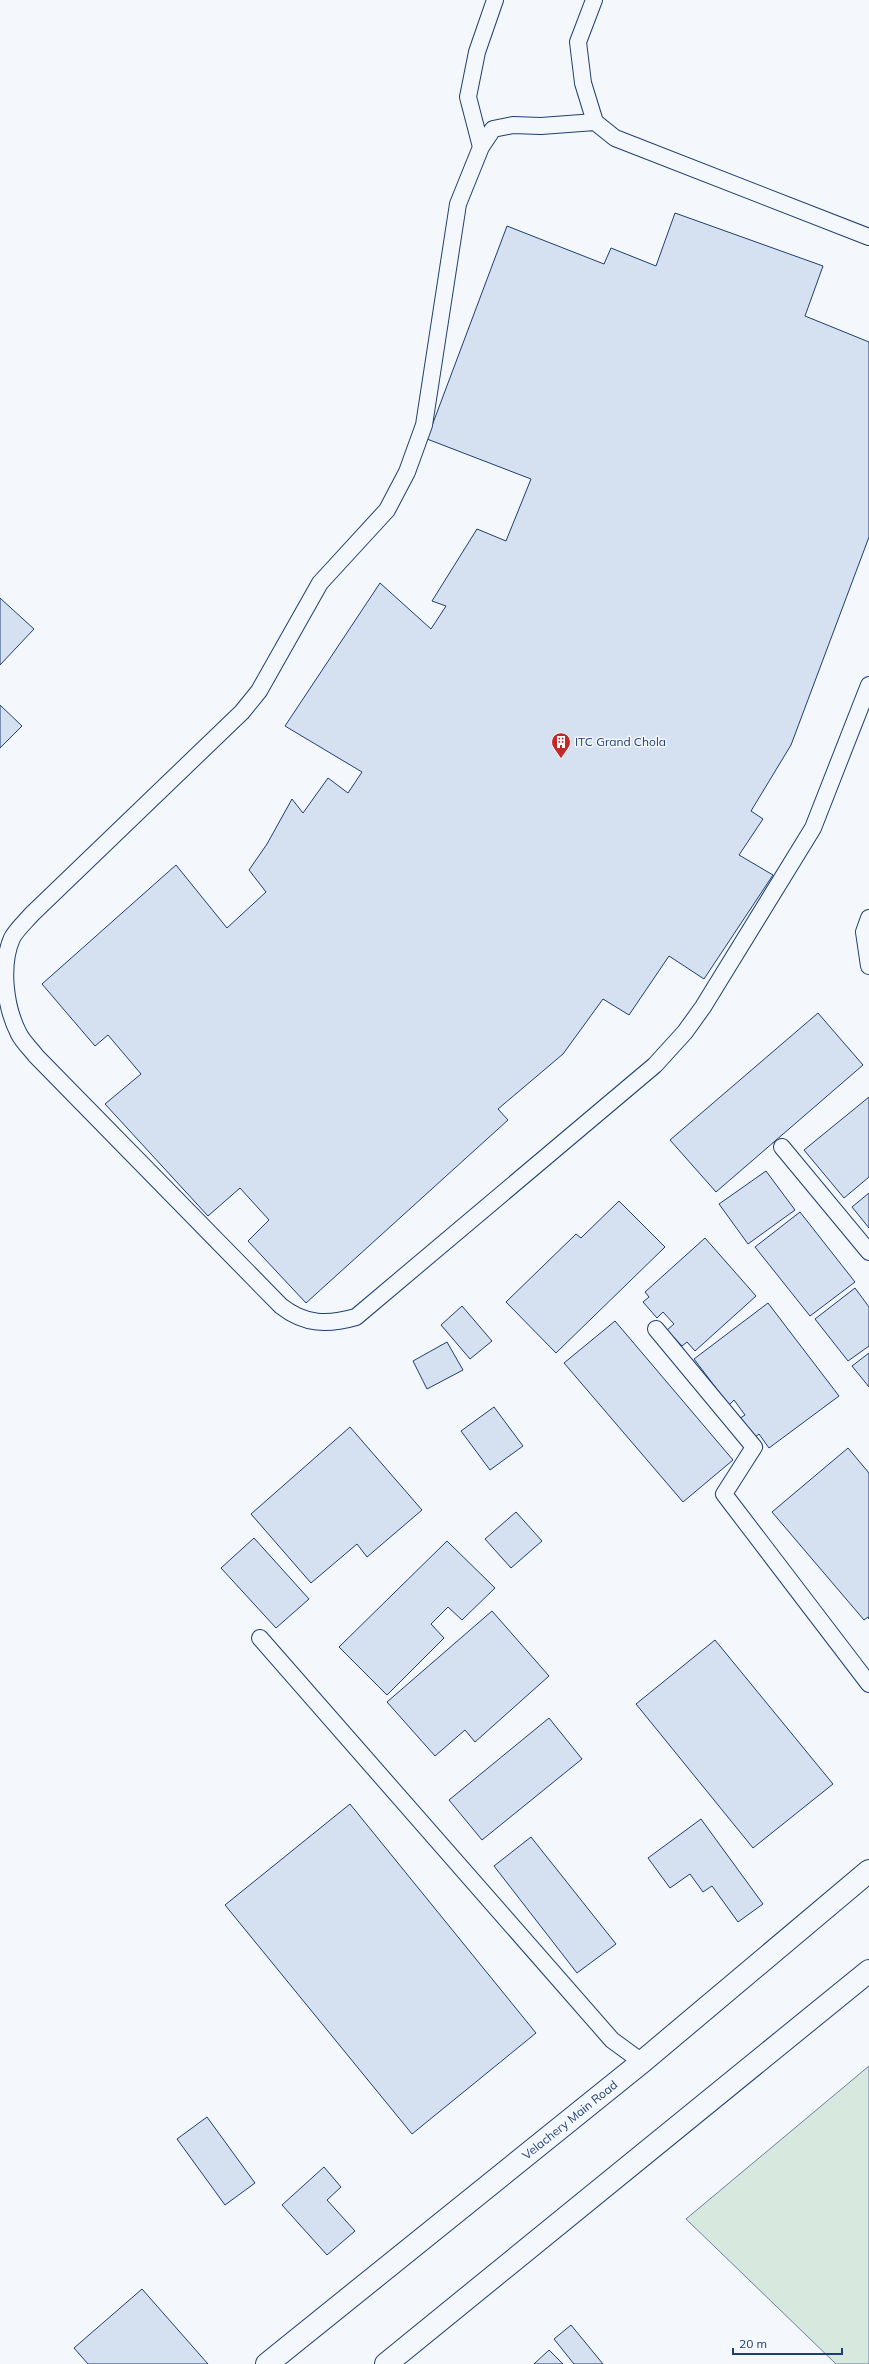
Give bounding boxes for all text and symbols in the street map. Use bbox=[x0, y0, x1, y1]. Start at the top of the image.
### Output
building icon: ITC Grand Chola bbox=[550, 731, 572, 759]
place label: ITC Grand Chola bbox=[575, 734, 666, 749]
street label: Velachery Main Road bbox=[519, 2077, 620, 2162]
scale bar bbox=[733, 2330, 842, 2356]
text: 20 m bbox=[739, 2336, 767, 2351]

